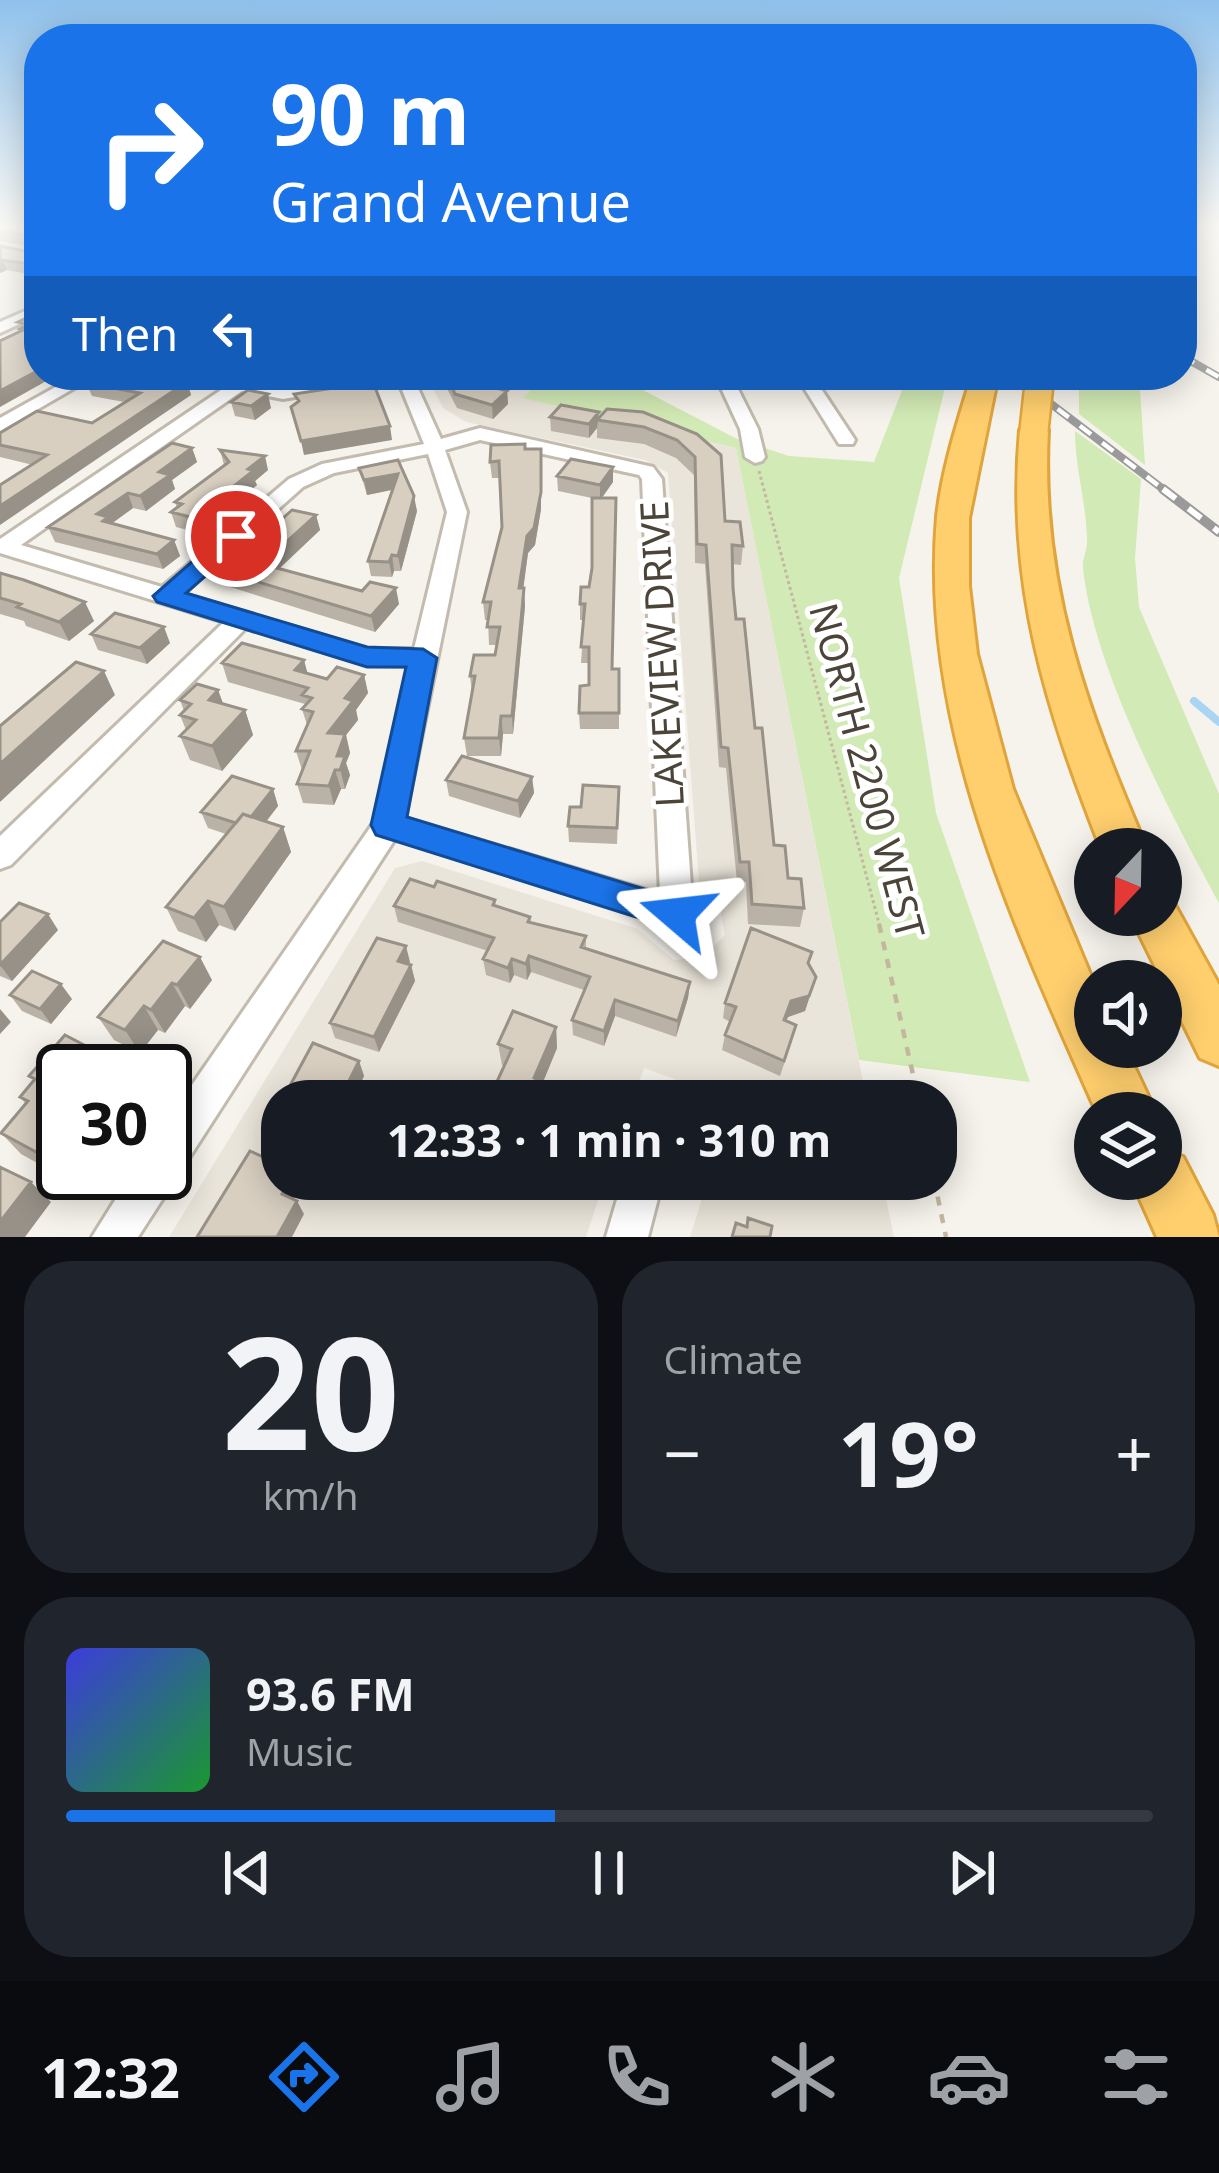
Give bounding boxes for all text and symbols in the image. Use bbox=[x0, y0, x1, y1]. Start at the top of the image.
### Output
text: 90 m bbox=[270, 55, 470, 170]
icon: right bbox=[72, 72, 228, 228]
text: Grand Avenue bbox=[270, 164, 631, 238]
icon: left bbox=[202, 300, 268, 366]
text: Then bbox=[72, 303, 178, 364]
pin bbox=[185, 485, 287, 587]
street label: LAKEVIEW DRIVE bbox=[626, 499, 695, 809]
icon: arrive bbox=[203, 503, 269, 569]
street label: NORTH 2200 WEST bbox=[798, 597, 939, 945]
north arrow bbox=[1074, 828, 1182, 936]
map controls bbox=[1074, 828, 1182, 1200]
position arrow bbox=[614, 851, 740, 977]
button: sound bbox=[1074, 960, 1182, 1068]
speed limit sign: 30 bbox=[36, 1044, 192, 1200]
button: layers bbox=[1074, 1092, 1182, 1200]
text: 12:33 · 1 min · 310 m bbox=[387, 1109, 831, 1170]
text: 20 bbox=[222, 1283, 400, 1496]
text: Climate bbox=[664, 1332, 803, 1385]
text: 19° bbox=[838, 1391, 979, 1513]
text: − bbox=[664, 1407, 701, 1497]
text: + bbox=[1115, 1407, 1153, 1497]
text: km/h bbox=[263, 1468, 359, 1521]
text: 93.6 FM bbox=[246, 1663, 415, 1724]
text: Music bbox=[246, 1724, 353, 1777]
icon: previous bbox=[214, 1840, 280, 1906]
icon: pause bbox=[576, 1840, 642, 1906]
icon: next bbox=[939, 1840, 1005, 1906]
icon: directions bbox=[262, 2035, 346, 2119]
icon: music bbox=[429, 2035, 513, 2119]
icon: phone bbox=[595, 2035, 679, 2119]
icon: climate bbox=[761, 2035, 845, 2119]
icon: car bbox=[927, 2035, 1011, 2119]
icon: filters bbox=[1094, 2035, 1178, 2119]
text: 12:32 bbox=[41, 2040, 180, 2114]

